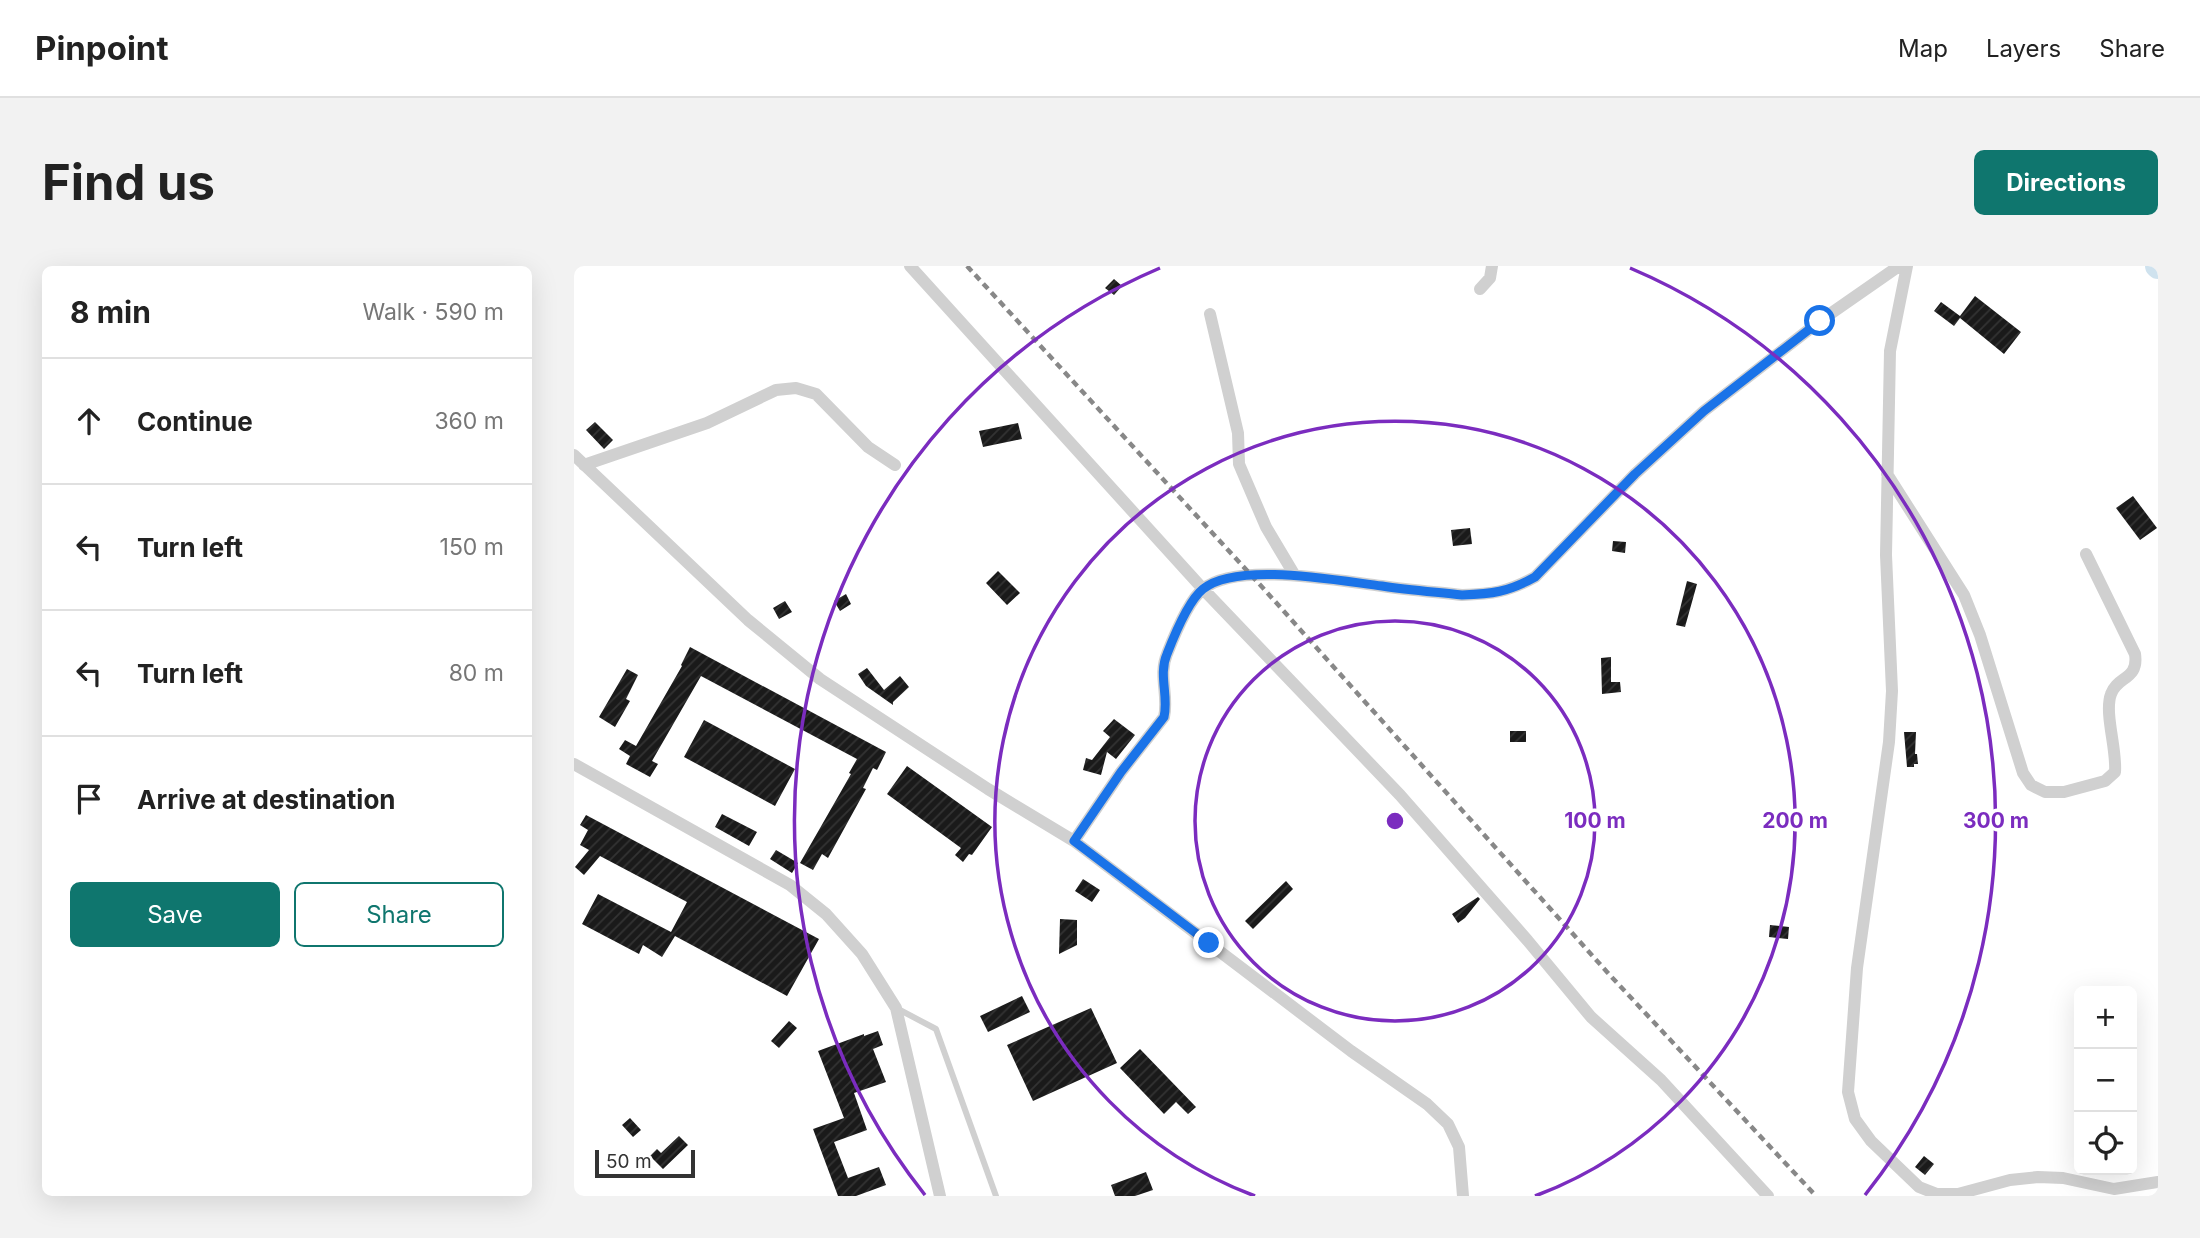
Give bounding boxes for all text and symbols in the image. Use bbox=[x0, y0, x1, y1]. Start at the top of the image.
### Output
text: Pinpoint bbox=[35, 28, 168, 68]
text: Map bbox=[1898, 34, 1948, 63]
text: Layers bbox=[1986, 34, 2061, 63]
text: Share bbox=[2099, 34, 2165, 63]
button: Directions bbox=[1974, 150, 2158, 215]
text: Find us bbox=[42, 153, 215, 212]
text: 8 min bbox=[70, 294, 151, 330]
text: Walk · 590 m bbox=[362, 298, 504, 326]
route start bbox=[1804, 305, 1835, 336]
icon: ahead bbox=[70, 402, 108, 440]
text: Continue bbox=[137, 406, 253, 437]
text: 360 m bbox=[434, 407, 504, 435]
icon: left bbox=[70, 528, 108, 566]
text: Turn left bbox=[137, 532, 243, 563]
text: 150 m bbox=[440, 533, 504, 561]
icon: left bbox=[70, 654, 108, 692]
text: Turn left bbox=[137, 658, 243, 689]
text: 80 m bbox=[449, 659, 504, 687]
icon: arrive bbox=[70, 780, 108, 818]
text: Arrive at destination bbox=[137, 784, 396, 815]
text: 100 m bbox=[1564, 808, 1626, 833]
text: 200 m bbox=[1762, 808, 1828, 833]
text: 300 m bbox=[1963, 808, 2029, 833]
centre of rings bbox=[1383, 809, 1407, 833]
button: Save bbox=[70, 882, 280, 947]
button: Share bbox=[294, 882, 504, 947]
route end bbox=[1193, 927, 1224, 958]
map controls bbox=[2074, 986, 2137, 1175]
button: + bbox=[2074, 986, 2137, 1049]
button: − bbox=[2074, 1049, 2137, 1112]
button: locate bbox=[2074, 1112, 2137, 1175]
scale bar bbox=[595, 1147, 695, 1179]
text: 50 m bbox=[606, 1150, 652, 1173]

